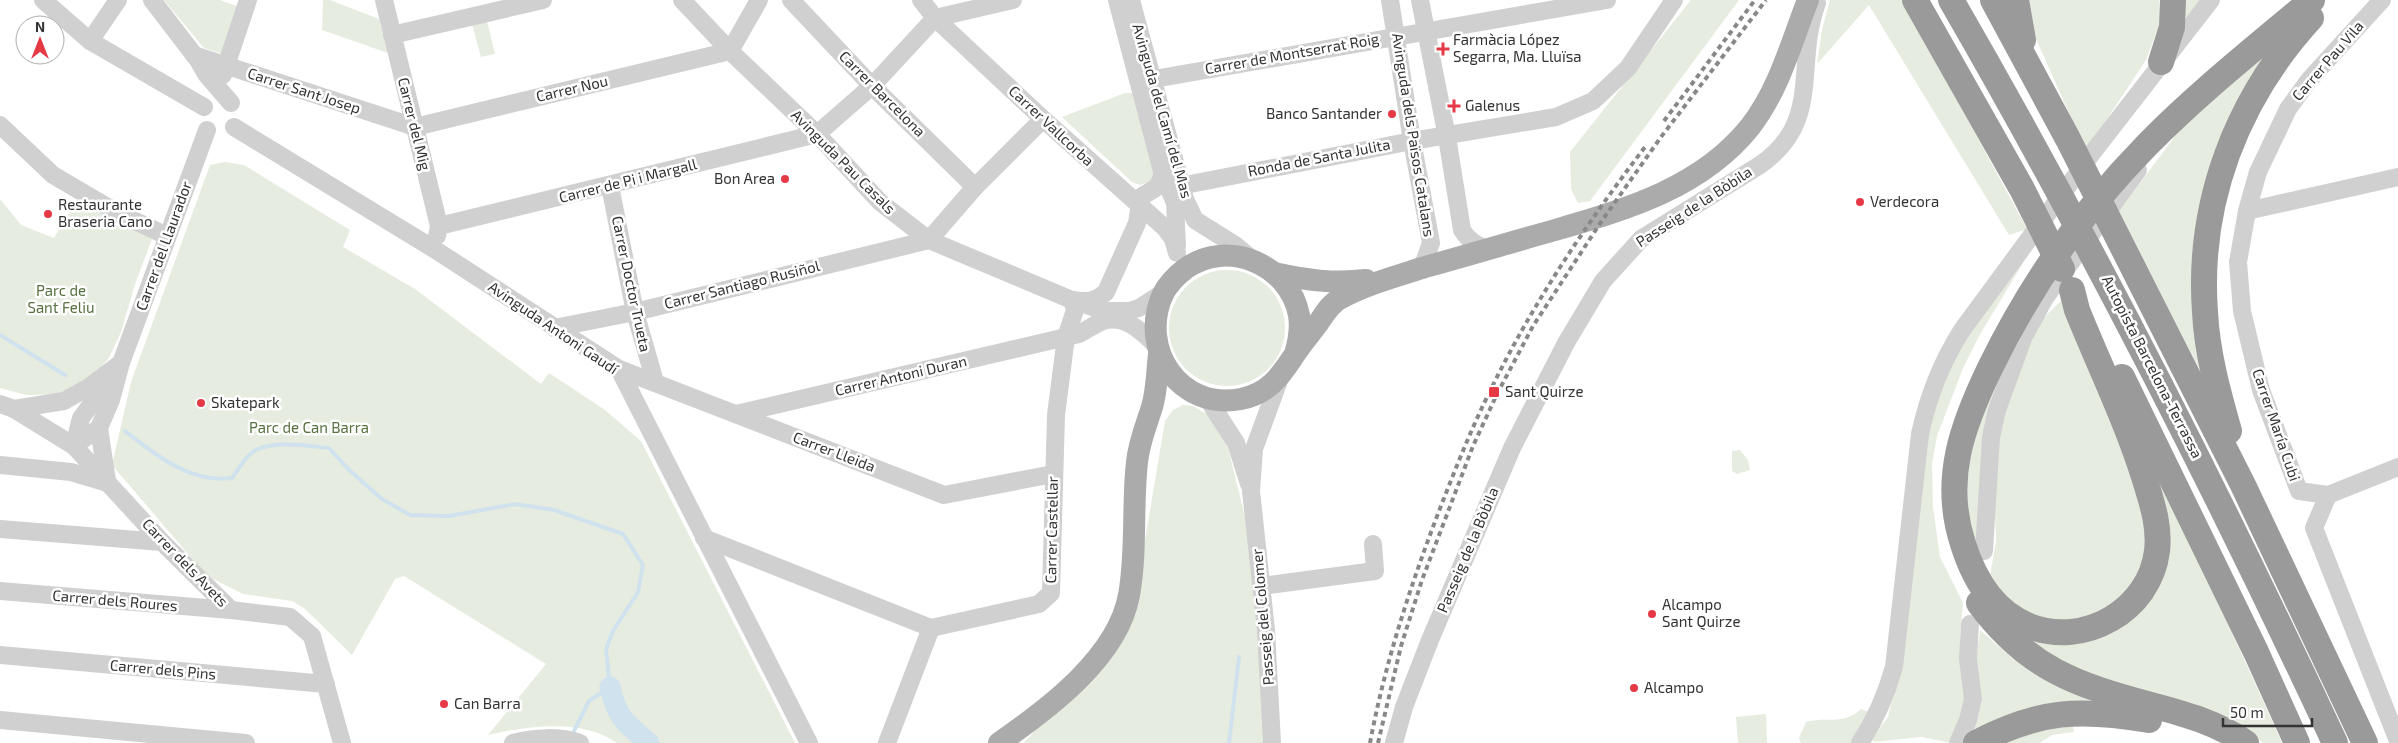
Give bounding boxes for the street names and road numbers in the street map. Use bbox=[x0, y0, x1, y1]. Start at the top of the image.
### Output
street label: Carrer Pau Vila bbox=[2288, 17, 2367, 104]
street label: Avinguda del Camí del Mas bbox=[1129, 21, 1197, 200]
street label: Carrer de Montserrat Roig bbox=[1203, 29, 1381, 77]
street label: Avinguda dels Països Catalans bbox=[1389, 32, 1439, 238]
street label: Carrer Barcelona bbox=[836, 47, 929, 140]
street label: Carrer Sant Josep bbox=[245, 63, 363, 117]
street label: Carrer Nou bbox=[534, 71, 610, 105]
street label: Carrer del Mig bbox=[395, 75, 435, 173]
street label: Carrer Vallcorba bbox=[1005, 81, 1098, 169]
street label: Avinguda Pau Casals bbox=[788, 105, 900, 217]
street label: Ronda de Santa Julita bbox=[1246, 134, 1392, 180]
street label: Carrer de Pi i Margall bbox=[557, 154, 699, 206]
street label: Passeig de la Bòbila bbox=[1632, 162, 1755, 250]
street label: Carrer del Llaurador bbox=[131, 179, 195, 313]
street label: Carrer Doctor Trueta bbox=[609, 214, 655, 353]
street label: Carrer Santiago Rusiñol bbox=[662, 256, 822, 312]
street label: Autopista Barcelona-Terrassa bbox=[2099, 272, 2207, 461]
street label: Avinguda Antoni Gaudí bbox=[485, 277, 623, 378]
street label: Carrer Antoni Duran bbox=[833, 351, 969, 399]
street label: Carrer María Cubi bbox=[2249, 366, 2305, 483]
street label: Carrer Lleida bbox=[791, 427, 878, 475]
street label: Carrer Castellar bbox=[1041, 476, 1061, 584]
street label: Passeig de la Bòbila bbox=[1433, 484, 1502, 615]
street label: Carrer dels Avets bbox=[139, 514, 232, 610]
street label: Passeig del Colomer bbox=[1247, 548, 1277, 686]
street label: Carrer dels Roures bbox=[52, 586, 178, 614]
street label: Carrer dels Pins bbox=[109, 655, 217, 683]

